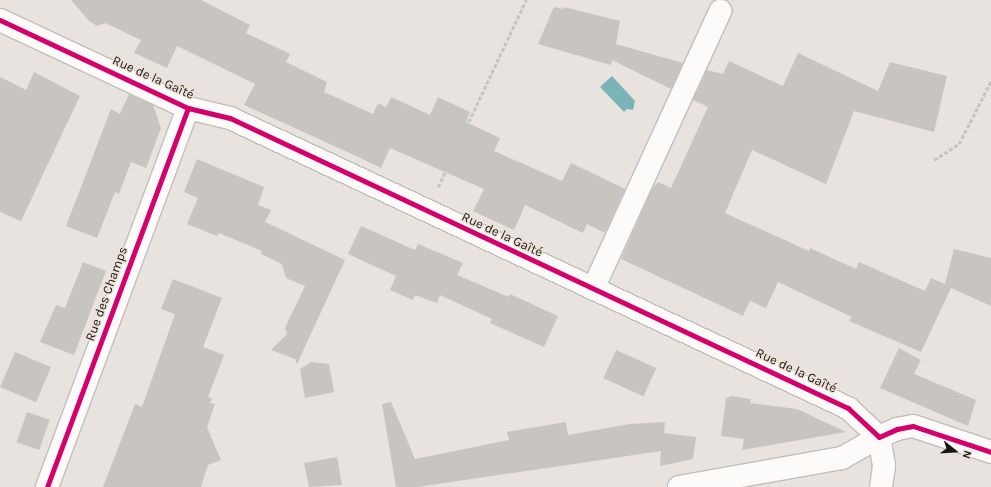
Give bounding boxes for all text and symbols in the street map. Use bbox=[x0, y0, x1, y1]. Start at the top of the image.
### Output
street label: Rue de la Gaîté bbox=[110, 53, 196, 103]
street label: Rue de la Gaîté bbox=[459, 209, 545, 261]
street label: Rue des Champs bbox=[83, 245, 131, 343]
street label: Rue de la Gaîté bbox=[753, 345, 839, 397]
north arrow bbox=[935, 431, 975, 471]
text: N bbox=[960, 449, 974, 460]

